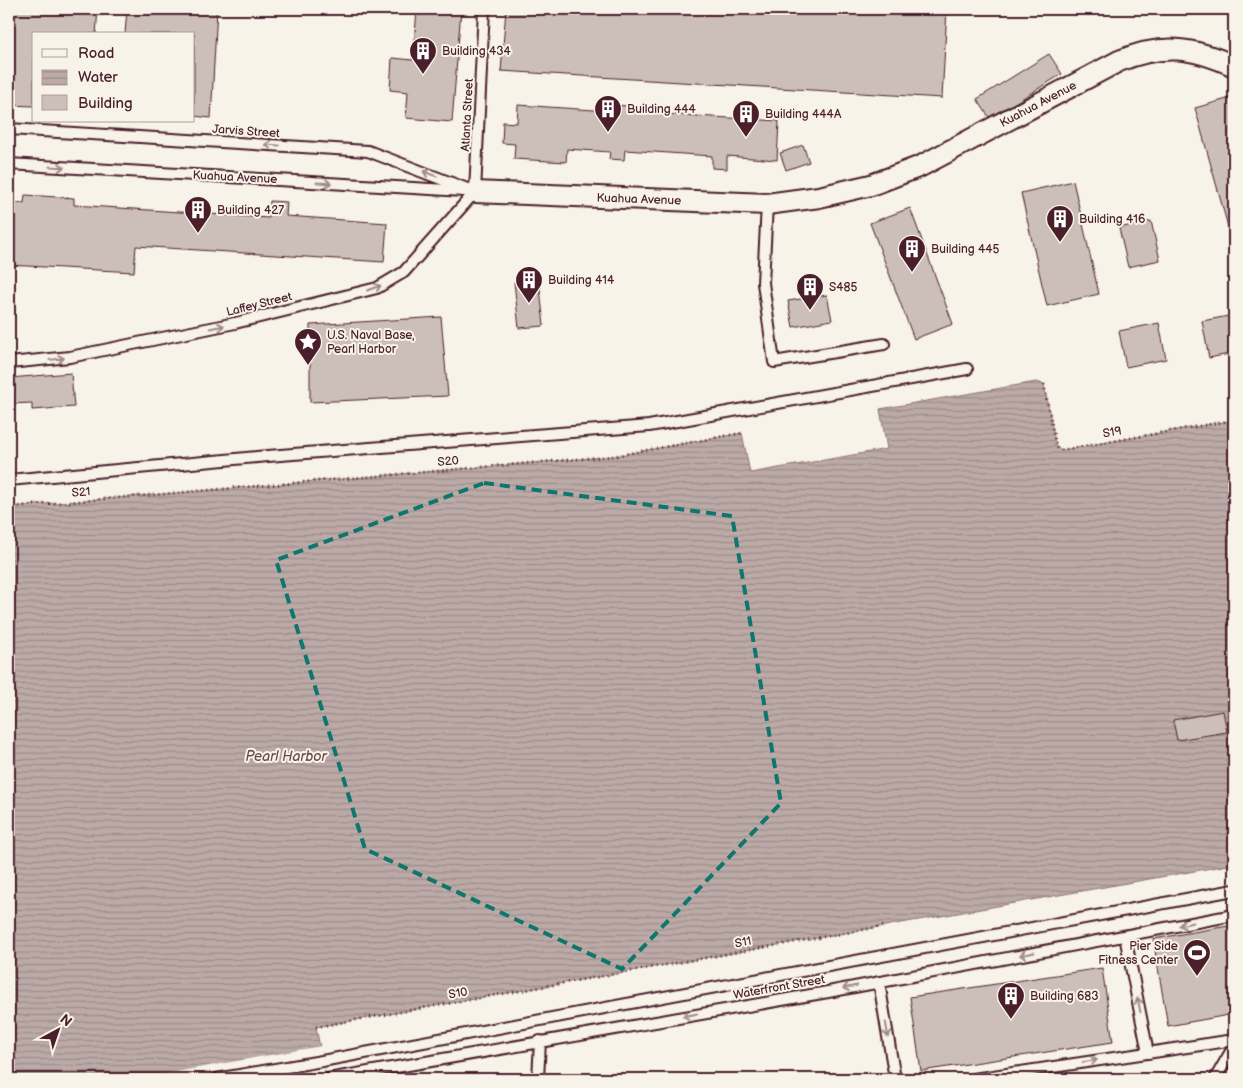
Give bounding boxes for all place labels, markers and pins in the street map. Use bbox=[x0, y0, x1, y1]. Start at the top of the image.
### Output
building icon: Building 434 bbox=[408, 36, 438, 75]
place label: Building 434 bbox=[442, 44, 512, 59]
building icon: Building 444 bbox=[593, 94, 623, 133]
building icon: Building 444A bbox=[731, 99, 761, 138]
place label: Building 444 bbox=[627, 102, 697, 117]
place label: Building 444A bbox=[765, 107, 842, 122]
building icon: Building 427 bbox=[183, 195, 213, 234]
place label: Building 427 bbox=[217, 203, 284, 218]
building icon: Building 416 bbox=[1045, 204, 1075, 243]
place label: Building 416 bbox=[1079, 212, 1145, 227]
building icon: Building 445 bbox=[897, 234, 927, 273]
place label: Building 445 bbox=[931, 242, 1000, 257]
building icon: Building 414 bbox=[514, 265, 544, 304]
building icon: S485 bbox=[795, 272, 825, 311]
place label: Building 414 bbox=[548, 273, 615, 288]
place label: S485 bbox=[829, 280, 858, 295]
place icon: U.S. Naval Base, Pearl Harbor bbox=[293, 327, 323, 366]
place label: U.S. Naval Base, Pearl Harbor bbox=[327, 328, 414, 357]
sports icon: Pier Side Fitness Center bbox=[1182, 938, 1212, 977]
place label: Pier Side Fitness Center bbox=[1098, 939, 1179, 968]
building icon: Building 683 bbox=[996, 981, 1026, 1020]
place label: Building 683 bbox=[1030, 989, 1099, 1004]

